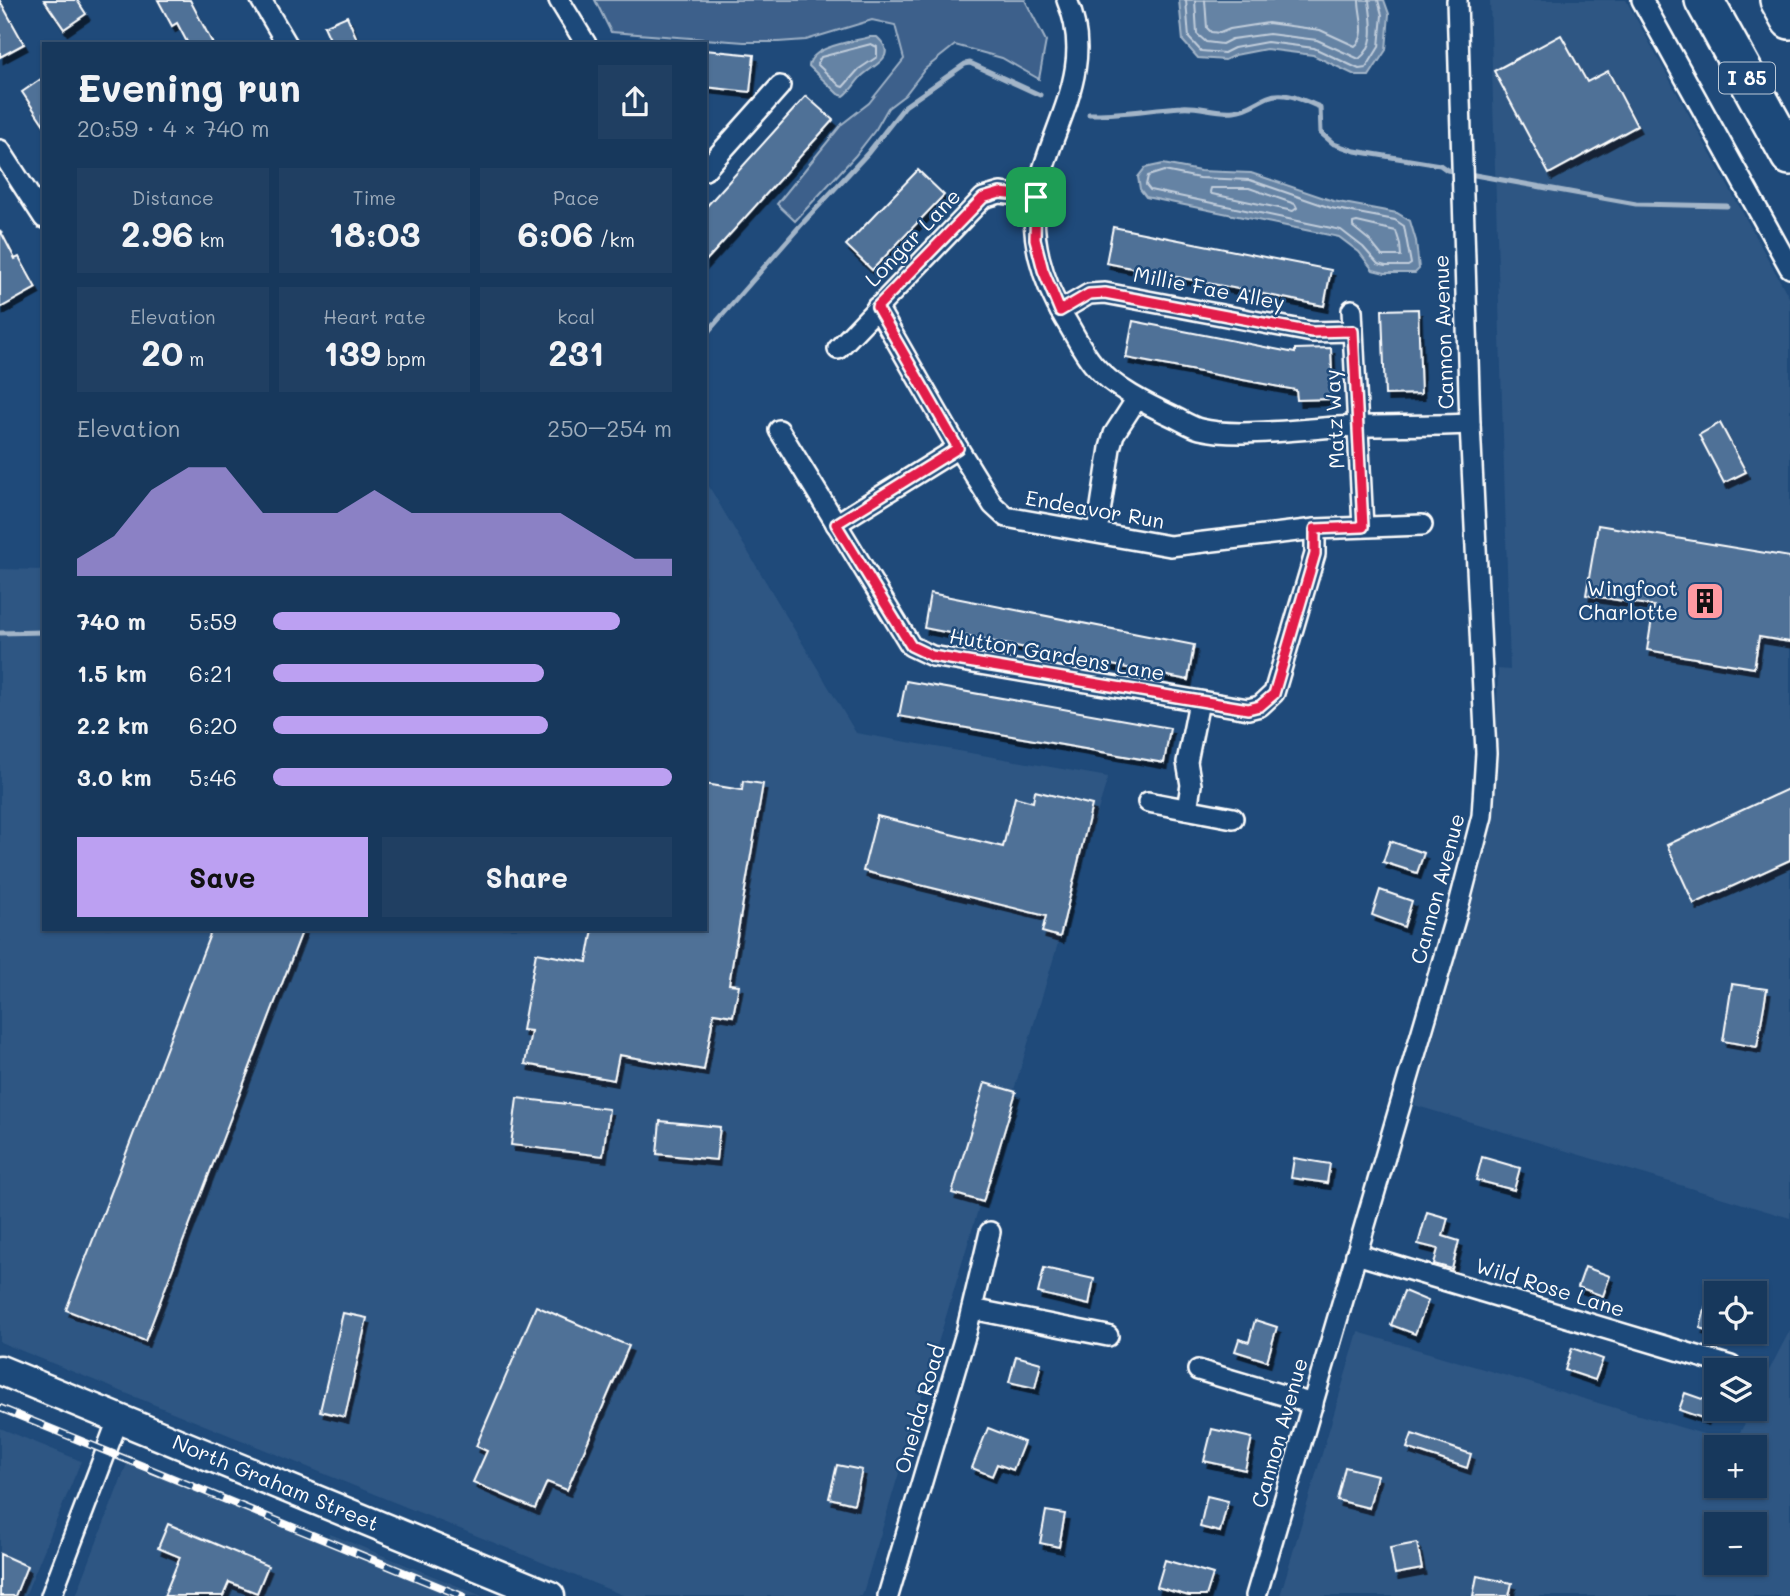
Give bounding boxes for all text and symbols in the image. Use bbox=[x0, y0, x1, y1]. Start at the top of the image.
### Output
text: Evening run bbox=[77, 62, 301, 112]
road number: I 85 bbox=[1719, 62, 1775, 94]
button: share bbox=[598, 65, 672, 139]
text: 20:59 · 4 × 740 m bbox=[77, 113, 270, 143]
pin bbox=[1006, 167, 1066, 227]
icon: arrive bbox=[1017, 178, 1055, 216]
street label: Longar Lane bbox=[858, 182, 966, 292]
text: Distance bbox=[132, 185, 214, 210]
text: Time bbox=[353, 185, 396, 210]
text: Pace bbox=[553, 185, 599, 210]
text: 2.96 bbox=[121, 210, 193, 256]
text: 18:03 bbox=[329, 210, 420, 256]
text: 6:06 bbox=[518, 210, 593, 256]
text: km bbox=[193, 227, 225, 252]
text: /km bbox=[593, 227, 635, 252]
street label: Cannon Avenue bbox=[1426, 254, 1459, 410]
street label: Millie Fae Alley bbox=[1131, 260, 1287, 315]
text: Elevation bbox=[130, 304, 215, 329]
text: Heart rate bbox=[323, 304, 426, 329]
text: kcal bbox=[557, 304, 595, 329]
text: 20 bbox=[141, 329, 183, 375]
text: 139 bbox=[323, 329, 381, 375]
text: 231 bbox=[548, 329, 604, 375]
text: m bbox=[183, 346, 204, 371]
text: bpm bbox=[381, 346, 426, 371]
street label: Matz Way bbox=[1317, 368, 1350, 470]
text: Elevation bbox=[77, 413, 180, 443]
text: 250–254 m bbox=[547, 413, 672, 443]
street label: Endeavor Run bbox=[1024, 483, 1167, 534]
place label: Wingfoot Charlotte bbox=[1578, 574, 1678, 625]
building icon: Wingfoot Charlotte bbox=[1684, 580, 1726, 622]
text: 740 m bbox=[77, 606, 146, 636]
text: 5:59 bbox=[189, 606, 237, 636]
street label: Hutton Gardens Lane bbox=[947, 621, 1167, 686]
text: 1.5 km bbox=[77, 658, 147, 688]
text: 6:21 bbox=[189, 658, 233, 688]
text: 2.2 km bbox=[77, 710, 149, 740]
text: 6:20 bbox=[189, 710, 237, 740]
text: 3.0 km bbox=[77, 762, 152, 792]
text: 5:46 bbox=[189, 762, 237, 792]
street label: Cannon Avenue bbox=[1403, 810, 1470, 967]
button: Save bbox=[77, 837, 368, 917]
button: Share bbox=[382, 837, 672, 917]
street label: Wild Rose Lane bbox=[1472, 1251, 1628, 1322]
map controls bbox=[1704, 1281, 1767, 1575]
button: locate bbox=[1704, 1281, 1767, 1344]
street label: Oneida Road bbox=[887, 1341, 950, 1476]
street label: Cannon Avenue bbox=[1244, 1354, 1313, 1511]
button: layers bbox=[1704, 1358, 1767, 1421]
street label: North Graham Street bbox=[169, 1427, 383, 1536]
button: + bbox=[1704, 1435, 1767, 1498]
button: − bbox=[1704, 1512, 1767, 1575]

